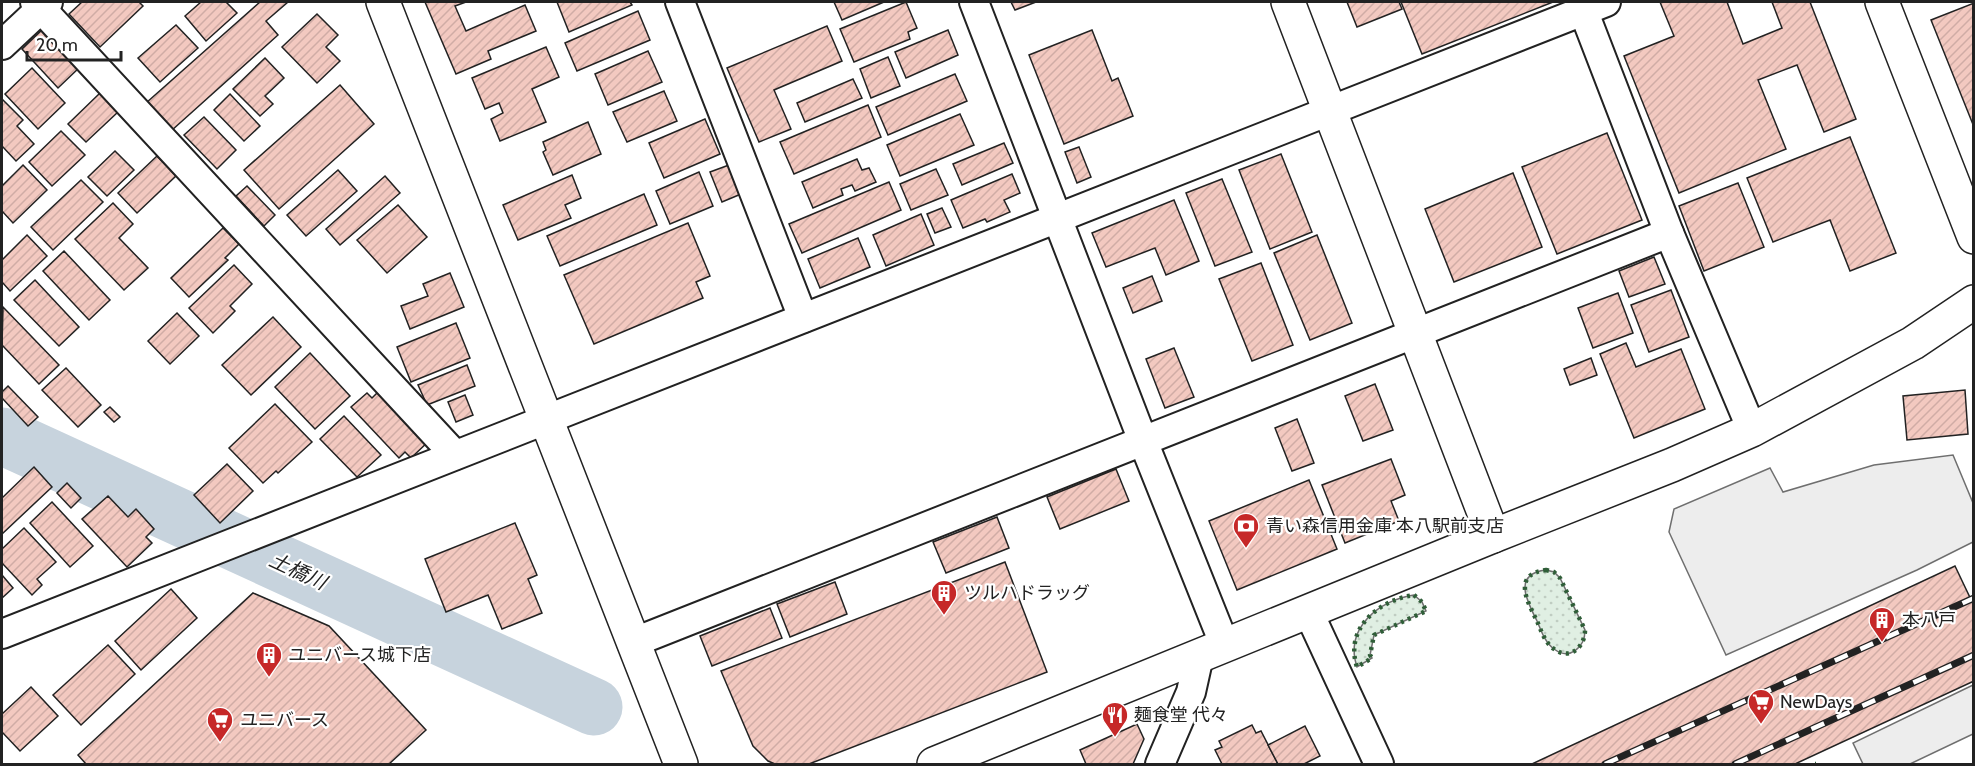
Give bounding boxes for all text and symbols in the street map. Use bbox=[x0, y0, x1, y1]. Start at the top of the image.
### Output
scale bar bbox=[27, 24, 122, 62]
text: 20 m bbox=[36, 34, 78, 56]
bank icon: 青い森信用金庫 本八駅前支店 bbox=[1231, 511, 1261, 549]
place label: 青い森信用金庫 本八駅前支店 bbox=[1266, 515, 1504, 537]
water label: 土橋川 bbox=[266, 547, 332, 595]
building icon: ツルハドラッグ bbox=[929, 578, 959, 616]
place label: ツルハドラッグ bbox=[964, 582, 1090, 604]
building icon: 本八戸 bbox=[1867, 605, 1897, 643]
place label: 本八戸 bbox=[1902, 609, 1956, 631]
building icon: ユニバース城下店 bbox=[254, 640, 284, 678]
place label: ユニバース城下店 bbox=[288, 644, 431, 666]
supermarket icon: NewDays bbox=[1746, 687, 1776, 725]
place label: NewDays bbox=[1780, 691, 1852, 713]
restaurant icon: 麺食堂 代々 bbox=[1100, 700, 1130, 738]
place label: 麺食堂 代々 bbox=[1134, 704, 1228, 726]
supermarket icon: ユニバース bbox=[205, 705, 235, 743]
place label: ユニバース bbox=[240, 709, 329, 731]

